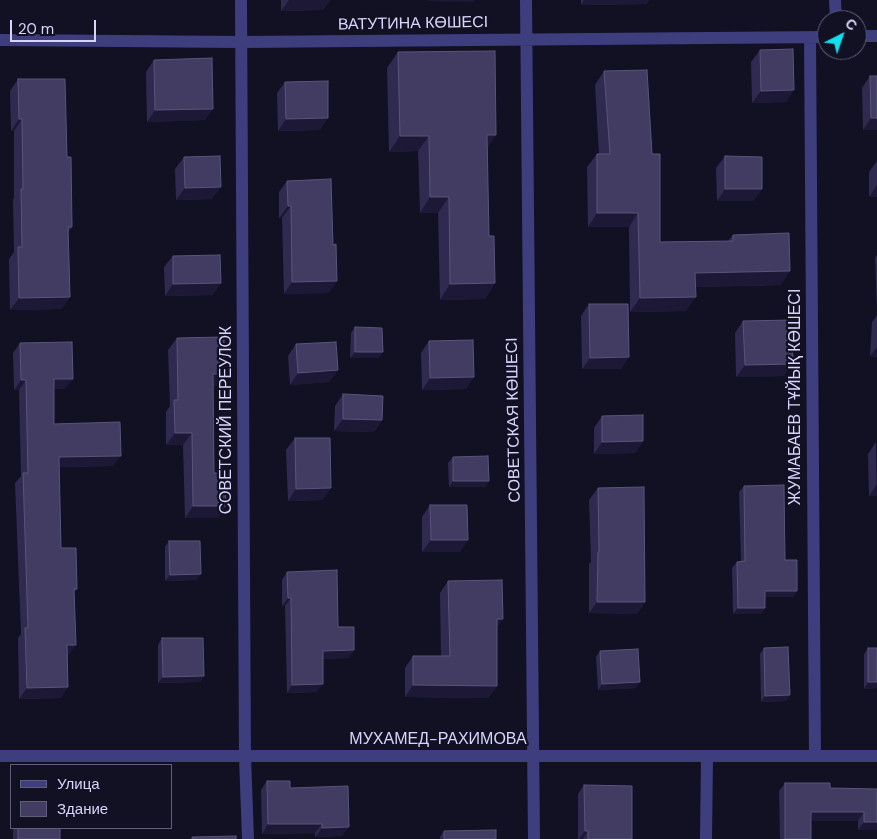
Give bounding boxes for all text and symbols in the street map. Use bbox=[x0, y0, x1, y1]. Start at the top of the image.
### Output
scale bar bbox=[12, 10, 99, 42]
north arrow bbox=[817, 10, 867, 60]
street label: ВАТУТИНА КӨШЕСІ bbox=[338, 13, 488, 35]
text: С bbox=[841, 14, 861, 35]
text: 20 m bbox=[18, 19, 54, 39]
street label: ЖУМАБАЕВ ТҰЙЫҚ КӨШЕСІ bbox=[786, 289, 806, 505]
street label: СОВЕТСКИЙ ПЕРЕУЛОК bbox=[217, 326, 237, 514]
street label: СОВЕТСКАЯ КӨШЕСІ bbox=[503, 337, 525, 503]
street label: МУХАМЕД-РАХИМОВА bbox=[349, 730, 527, 750]
legend bbox=[10, 764, 172, 829]
text: Улица bbox=[57, 774, 100, 794]
text: Здание bbox=[57, 799, 108, 819]

